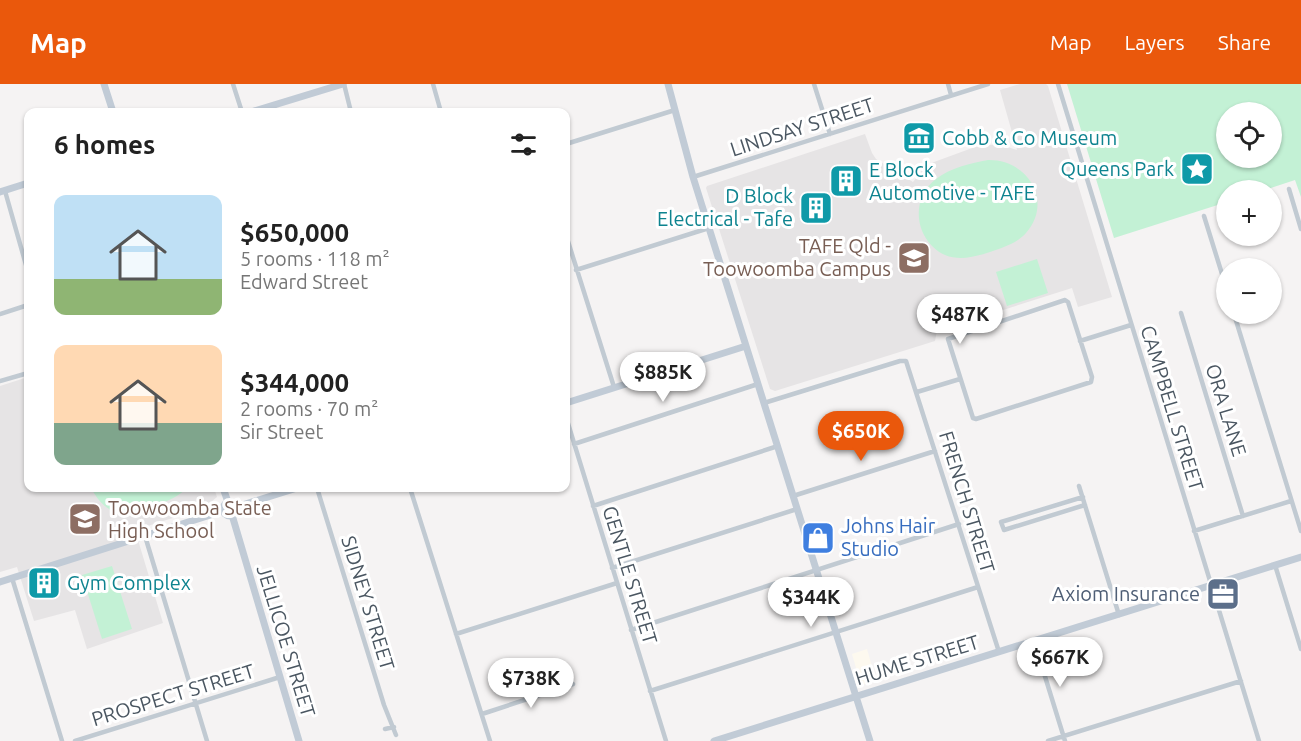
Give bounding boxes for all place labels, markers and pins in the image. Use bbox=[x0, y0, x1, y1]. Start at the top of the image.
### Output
museum icon: Cobb & Co Museum bbox=[901, 120, 937, 156]
place label: Cobb & Co Museum bbox=[942, 126, 1117, 149]
place icon: Queens Park bbox=[1179, 151, 1215, 187]
place label: Queens Park bbox=[1061, 157, 1174, 180]
place label: E Block Automotive - TAFE bbox=[869, 158, 1035, 204]
building icon: E Block Automotive - TAFE bbox=[828, 163, 864, 199]
place label: D Block Electrical - Tafe bbox=[657, 184, 793, 230]
building icon: D Block Electrical - Tafe bbox=[798, 190, 834, 226]
place label: TAFE Qld - Toowoomba Campus bbox=[703, 234, 891, 280]
school or university icon: TAFE Qld - Toowoomba Campus bbox=[896, 240, 932, 276]
pin: $487K bbox=[918, 294, 1002, 345]
pin: $885K bbox=[621, 352, 705, 403]
pin: $650K bbox=[819, 411, 903, 462]
place label: Toowoomba State High School bbox=[108, 496, 272, 542]
school or university icon: Toowoomba State High School bbox=[67, 501, 103, 537]
place label: Johns Hair Studio bbox=[841, 514, 936, 560]
shop icon: Johns Hair Studio bbox=[800, 520, 836, 556]
building icon: Gym Complex bbox=[26, 565, 62, 601]
place label: Gym Complex bbox=[67, 571, 191, 594]
office icon: Axiom Insurance bbox=[1205, 576, 1241, 612]
pin: $344K bbox=[769, 577, 853, 628]
place label: Axiom Insurance bbox=[1052, 582, 1200, 605]
pin: $667K bbox=[1018, 637, 1102, 688]
pin: $738K bbox=[489, 658, 573, 709]

